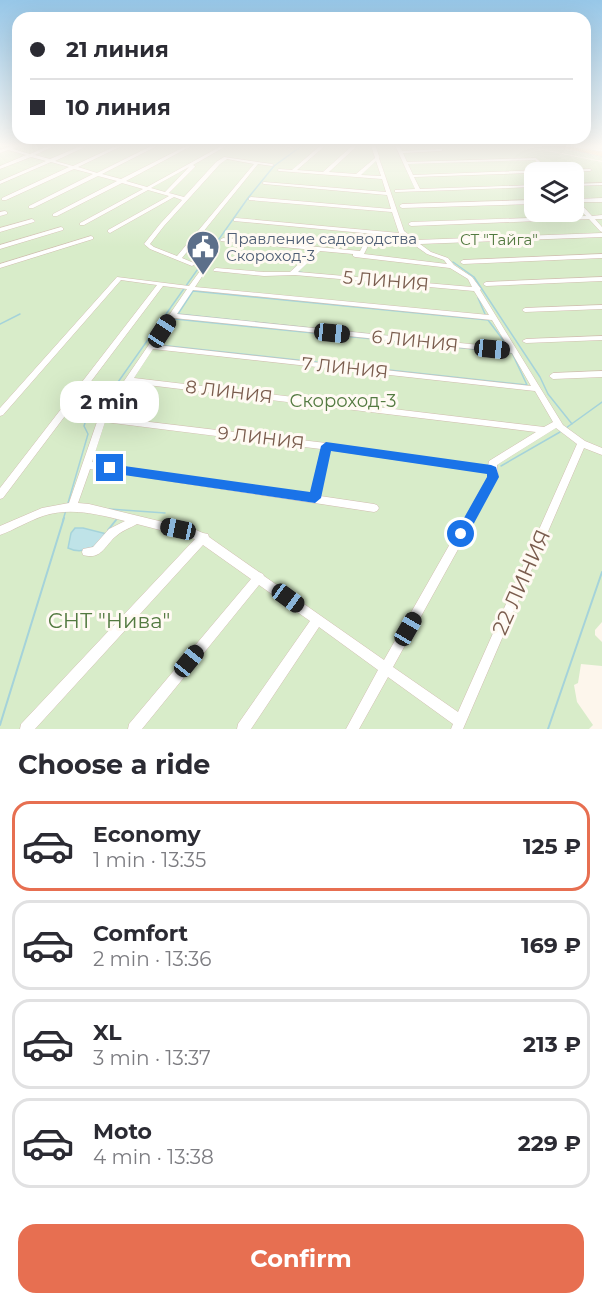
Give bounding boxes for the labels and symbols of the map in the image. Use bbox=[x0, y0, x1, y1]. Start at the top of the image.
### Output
public building icon: Правление садоводства Скороход-3 bbox=[185, 229, 221, 276]
place label: Правление садоводства Скороход-3 bbox=[226, 229, 417, 265]
park label: СТ "Тайга" bbox=[460, 230, 538, 249]
street label: 5 ЛИНИЯ bbox=[342, 266, 430, 296]
car bbox=[145, 311, 179, 351]
car bbox=[313, 322, 351, 344]
street label: 6 ЛИНИЯ bbox=[371, 326, 459, 356]
car bbox=[473, 338, 511, 360]
street label: 7 ЛИНИЯ bbox=[301, 353, 389, 383]
street label: 8 ЛИНИЯ bbox=[184, 376, 274, 408]
callout: 2 min bbox=[60, 381, 160, 423]
park label: Скороход-3 bbox=[290, 390, 396, 412]
street label: 9 ЛИНИЯ bbox=[216, 422, 306, 454]
route end bbox=[96, 454, 123, 481]
car bbox=[159, 516, 197, 542]
route start bbox=[447, 520, 474, 547]
street label: 22 ЛИНИЯ bbox=[487, 525, 555, 639]
car bbox=[268, 580, 308, 616]
park label: СНТ "Нива" bbox=[48, 608, 170, 633]
car bbox=[391, 609, 425, 649]
car bbox=[171, 641, 207, 681]

